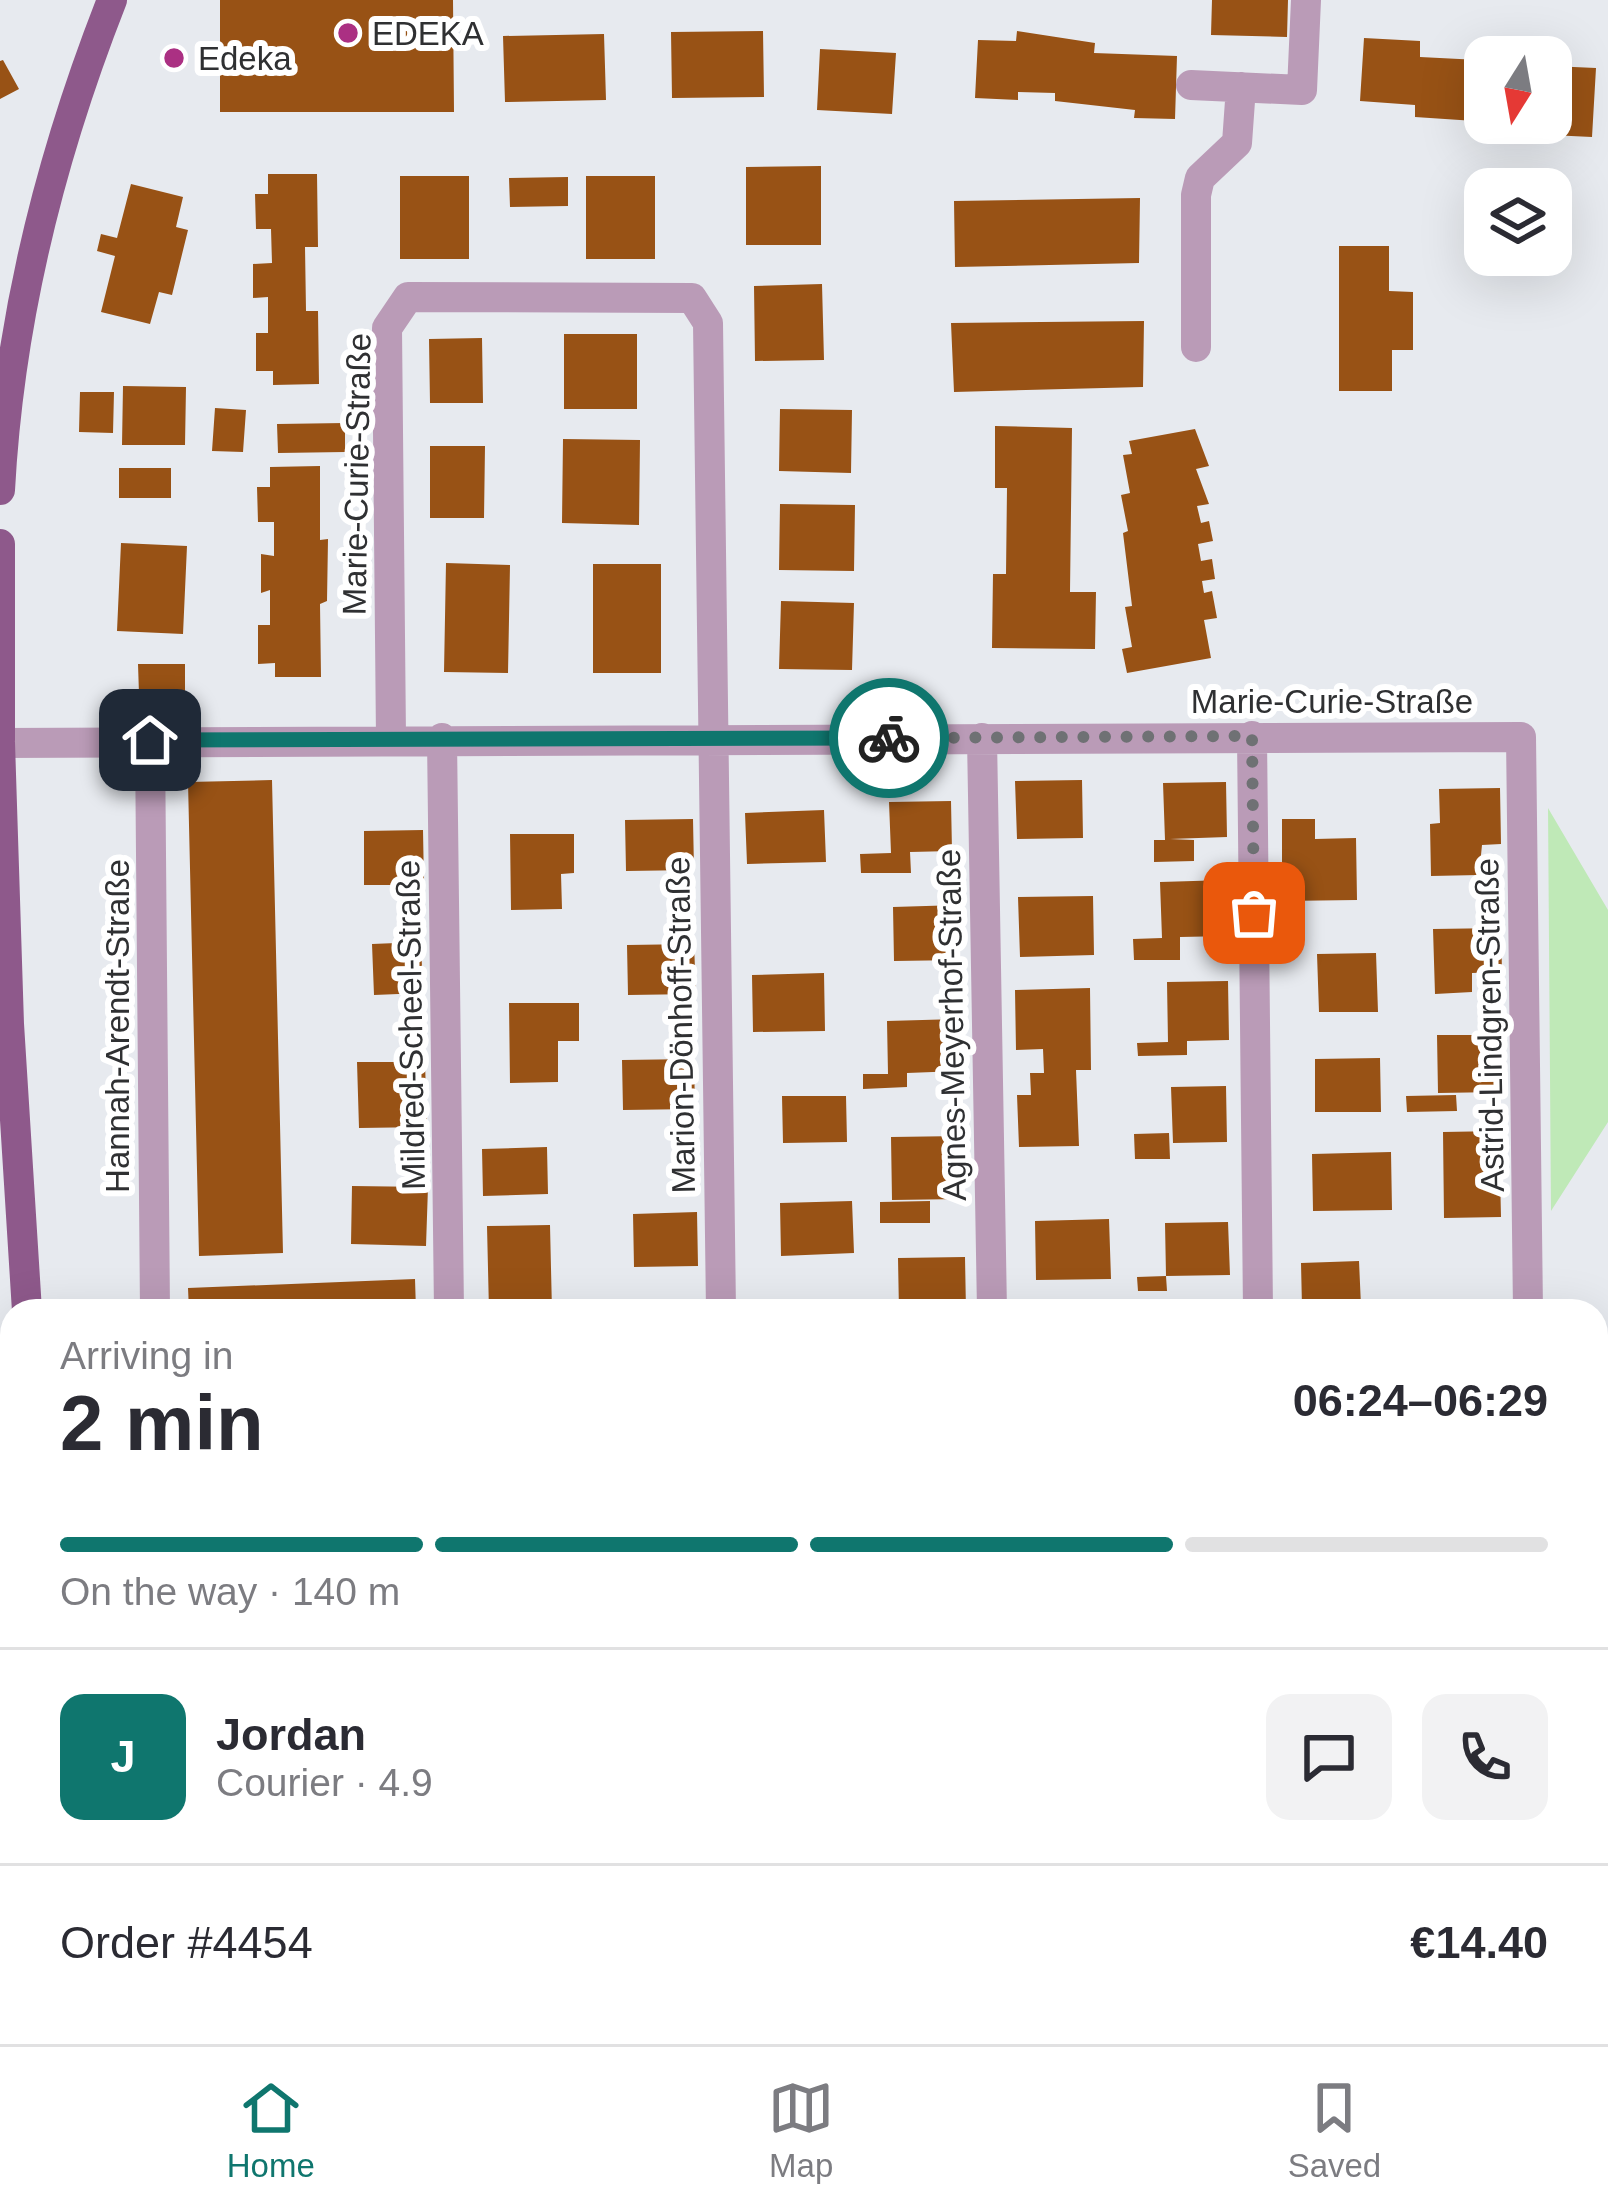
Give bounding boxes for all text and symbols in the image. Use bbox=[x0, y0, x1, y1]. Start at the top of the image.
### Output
place label: EDEKA bbox=[372, 15, 484, 52]
marker: EDEKA bbox=[335, 20, 361, 46]
north arrow bbox=[1464, 36, 1572, 144]
map controls bbox=[1464, 36, 1572, 276]
place label: Edeka bbox=[198, 40, 292, 77]
marker: Edeka bbox=[161, 45, 187, 71]
button: layers bbox=[1464, 168, 1572, 276]
street label: Marie-Curie-Straße bbox=[336, 333, 377, 616]
courier bbox=[829, 678, 949, 798]
street label: Marie-Curie-Straße bbox=[1191, 683, 1473, 720]
pin bbox=[99, 689, 201, 791]
icon: bike bbox=[856, 705, 922, 771]
icon: home bbox=[117, 707, 183, 773]
street label: Agnes-Meyerhof-Straße bbox=[930, 849, 973, 1201]
street label: Marion-Dönhoff-Straße bbox=[659, 856, 702, 1194]
street label: Astrid-Lindgren-Straße bbox=[1468, 858, 1511, 1192]
street label: Hannah-Arendt-Straße bbox=[99, 859, 136, 1193]
street label: Mildred-Scheel-Straße bbox=[389, 860, 432, 1190]
pin bbox=[1203, 862, 1305, 964]
icon: bag bbox=[1221, 880, 1287, 946]
text: Arriving in bbox=[60, 1334, 233, 1377]
text: 06:24–06:29 bbox=[1293, 1375, 1548, 1426]
text: 2 min bbox=[60, 1379, 264, 1467]
text: On the way · 140 m bbox=[60, 1570, 400, 1613]
button: chat bbox=[1266, 1694, 1392, 1820]
button: phone bbox=[1422, 1694, 1548, 1820]
text: Jordan bbox=[216, 1709, 366, 1760]
text: J bbox=[110, 1731, 136, 1782]
text: Courier · 4.9 bbox=[216, 1761, 433, 1804]
text: Order #4454 bbox=[60, 1917, 313, 1968]
text: €14.40 bbox=[1410, 1917, 1548, 1968]
tab: Home bbox=[227, 2075, 315, 2185]
tab: Map bbox=[768, 2075, 834, 2185]
tab: Saved bbox=[1288, 2075, 1381, 2185]

